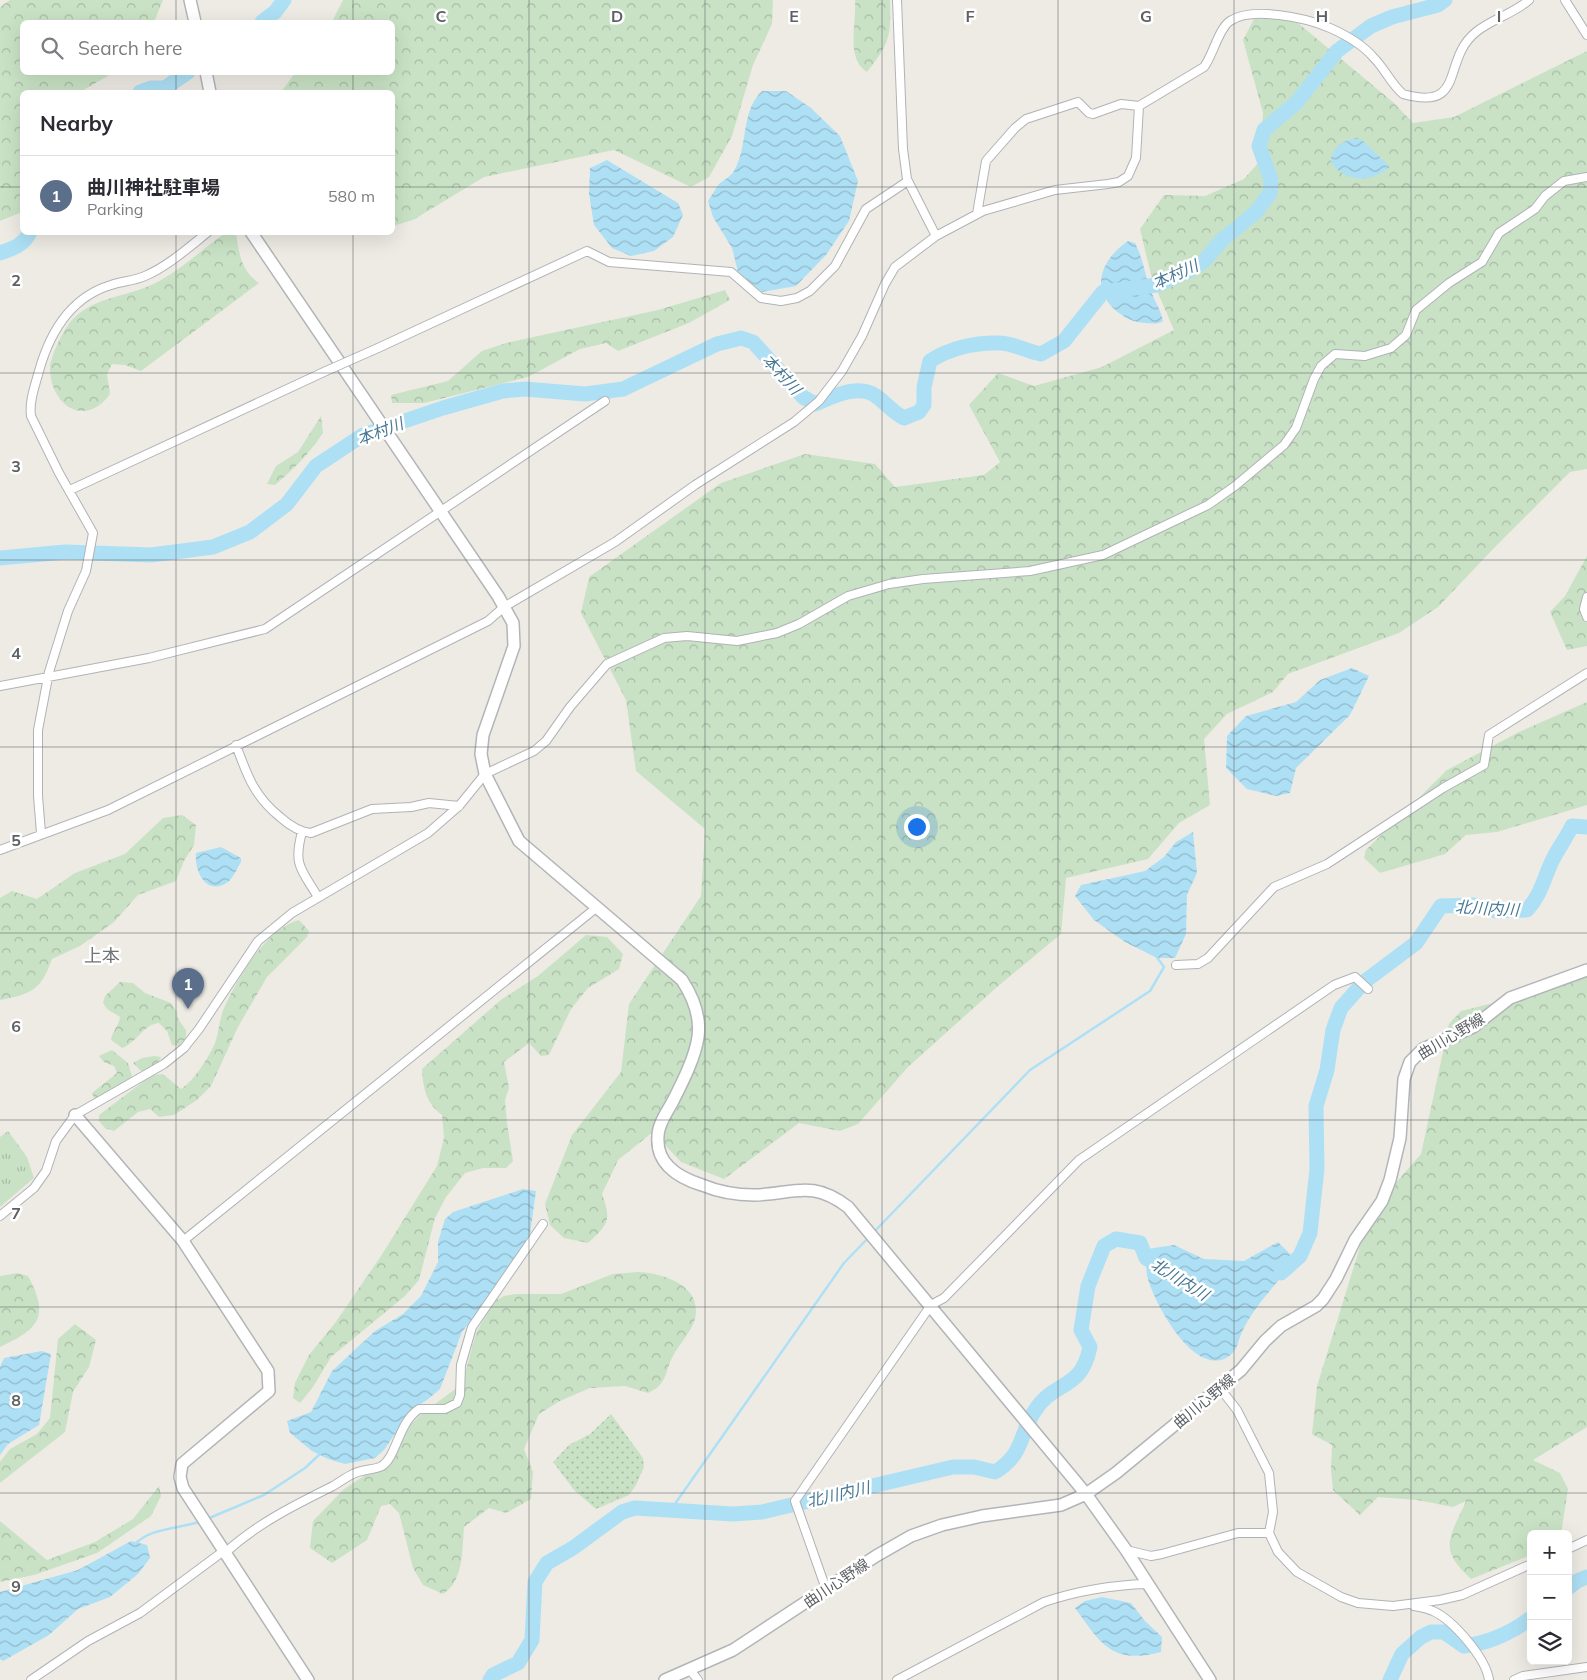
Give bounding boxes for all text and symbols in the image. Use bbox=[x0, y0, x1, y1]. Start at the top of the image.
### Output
text: C bbox=[436, 6, 447, 26]
text: D bbox=[611, 6, 623, 26]
text: E bbox=[789, 6, 799, 26]
text: F bbox=[965, 6, 975, 26]
text: G bbox=[1140, 6, 1152, 26]
text: H bbox=[1316, 6, 1328, 26]
text: I bbox=[1497, 6, 1501, 26]
search box bbox=[20, 20, 395, 75]
icon: search bbox=[38, 34, 66, 62]
text: Search here bbox=[78, 36, 182, 60]
text: Nearby bbox=[40, 110, 113, 136]
text: 曲川神社駐車場 bbox=[87, 175, 220, 199]
text: 1 bbox=[51, 186, 61, 206]
text: 580 m bbox=[328, 186, 375, 206]
text: Parking bbox=[87, 199, 144, 219]
water label: 本村川 bbox=[1149, 254, 1203, 293]
text: 2 bbox=[11, 270, 21, 290]
water label: 本村川 bbox=[758, 350, 807, 400]
water label: 本村川 bbox=[354, 412, 408, 449]
text: 3 bbox=[11, 456, 21, 476]
text: 4 bbox=[11, 643, 21, 663]
your location bbox=[904, 814, 930, 840]
text: 5 bbox=[11, 830, 21, 850]
water label: 北川内川 bbox=[1455, 896, 1521, 920]
district label: 上本 bbox=[84, 944, 120, 967]
pin: 1 bbox=[172, 968, 204, 1009]
street label: 曲川心野線 bbox=[1414, 1009, 1488, 1063]
text: 6 bbox=[11, 1016, 21, 1036]
text: 7 bbox=[11, 1203, 21, 1223]
water label: 北川内川 bbox=[1148, 1254, 1214, 1305]
street label: 曲川心野線 bbox=[1169, 1370, 1239, 1432]
text: 8 bbox=[11, 1390, 21, 1410]
water label: 北川内川 bbox=[805, 1477, 873, 1511]
map controls bbox=[1527, 1530, 1572, 1665]
button: + bbox=[1527, 1530, 1572, 1575]
street label: 曲川心野線 bbox=[800, 1554, 872, 1612]
button: − bbox=[1527, 1575, 1572, 1620]
text: 9 bbox=[11, 1576, 21, 1596]
button: layers bbox=[1527, 1620, 1572, 1665]

